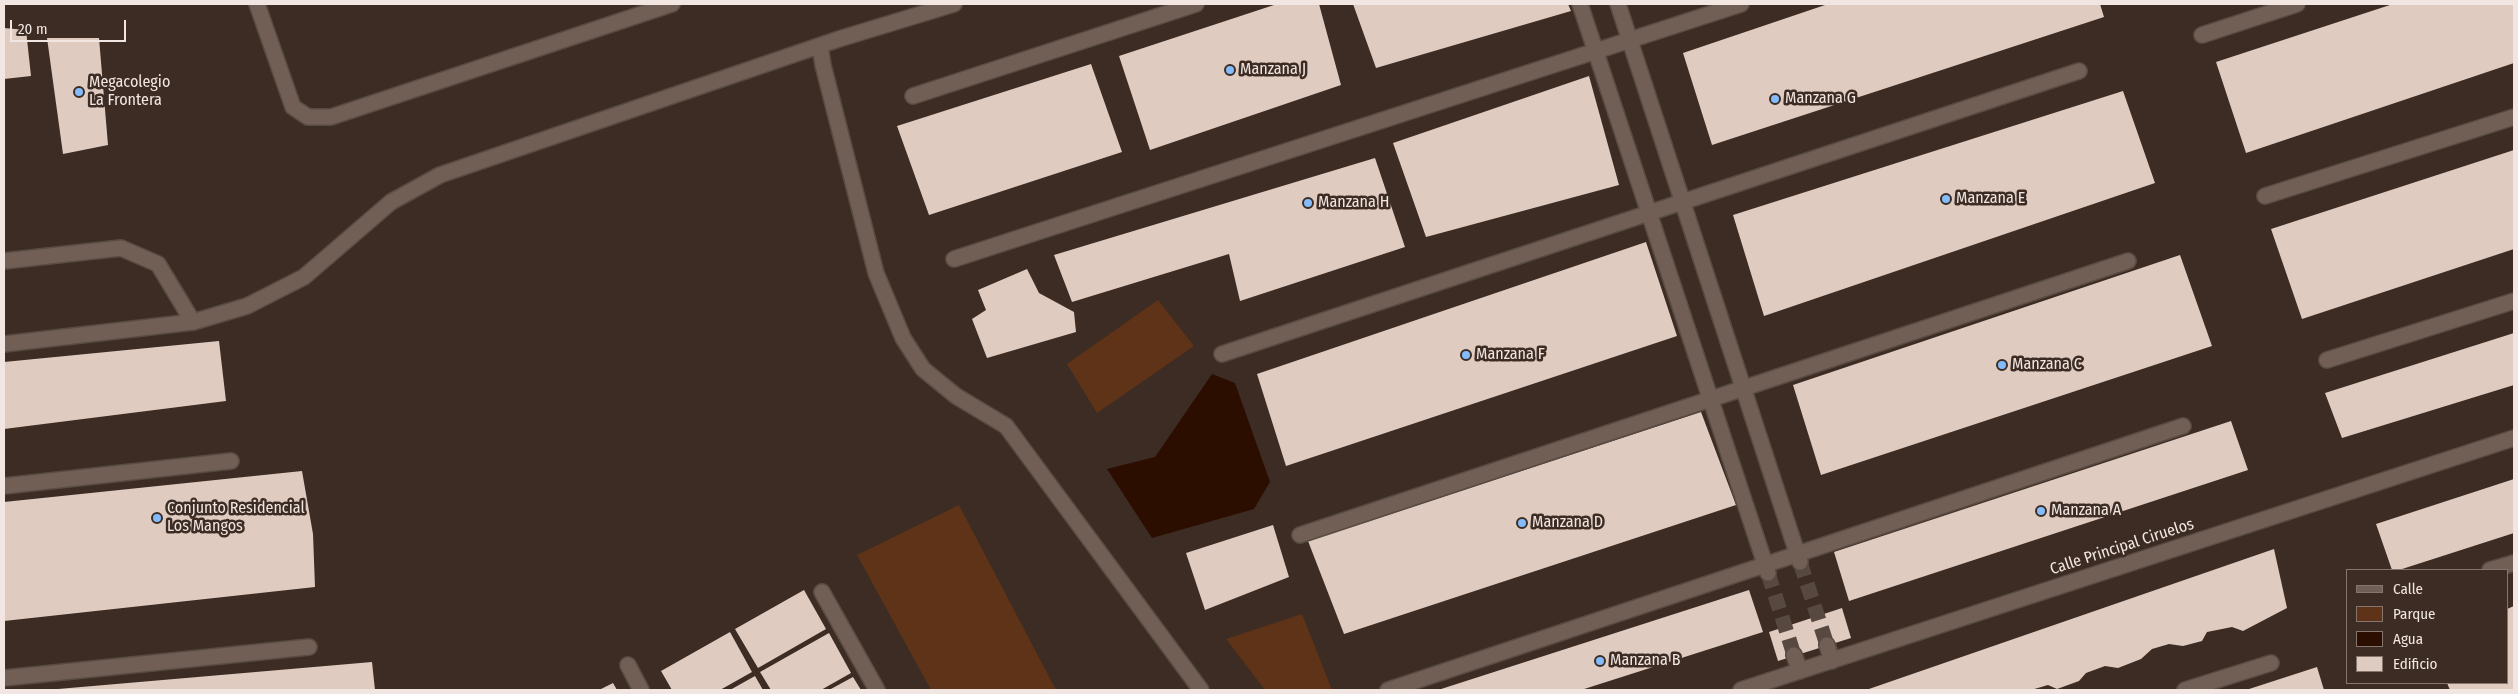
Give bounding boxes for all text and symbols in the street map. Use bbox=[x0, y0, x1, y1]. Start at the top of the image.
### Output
scale bar bbox=[12, 10, 129, 42]
text: 20 m bbox=[18, 20, 48, 38]
place label: Manzana J bbox=[1240, 60, 1306, 80]
marker: Manzana J bbox=[1224, 64, 1236, 76]
place label: Megacolegio La Frontera bbox=[89, 73, 170, 111]
marker: Megacolegio La Frontera bbox=[73, 86, 85, 98]
place label: Manzana G bbox=[1785, 89, 1856, 109]
marker: Manzana G bbox=[1769, 93, 1781, 105]
place label: Manzana E bbox=[1956, 189, 2025, 209]
place label: Manzana H bbox=[1318, 193, 1389, 213]
marker: Manzana E bbox=[1940, 193, 1952, 205]
marker: Manzana H bbox=[1302, 197, 1314, 209]
place label: Manzana F bbox=[1476, 345, 1545, 365]
marker: Manzana F bbox=[1460, 349, 1472, 361]
place label: Manzana C bbox=[2012, 355, 2082, 375]
marker: Manzana C bbox=[1996, 359, 2008, 371]
place label: Conjunto Residencial Los Mangos bbox=[167, 499, 305, 537]
place label: Manzana A bbox=[2051, 501, 2121, 521]
marker: Manzana A bbox=[2035, 505, 2047, 517]
marker: Conjunto Residencial Los Mangos bbox=[151, 512, 163, 524]
place label: Manzana D bbox=[1532, 513, 1603, 533]
street label: Calle Principal Ciruelos bbox=[2048, 515, 2196, 579]
marker: Manzana D bbox=[1516, 517, 1528, 529]
legend bbox=[2346, 569, 2508, 684]
text: Calle bbox=[2393, 580, 2423, 598]
text: Parque bbox=[2393, 605, 2436, 623]
text: Agua bbox=[2393, 630, 2423, 648]
place label: Manzana B bbox=[1610, 651, 1680, 671]
marker: Manzana B bbox=[1594, 655, 1606, 667]
text: Edificio bbox=[2393, 655, 2438, 673]

